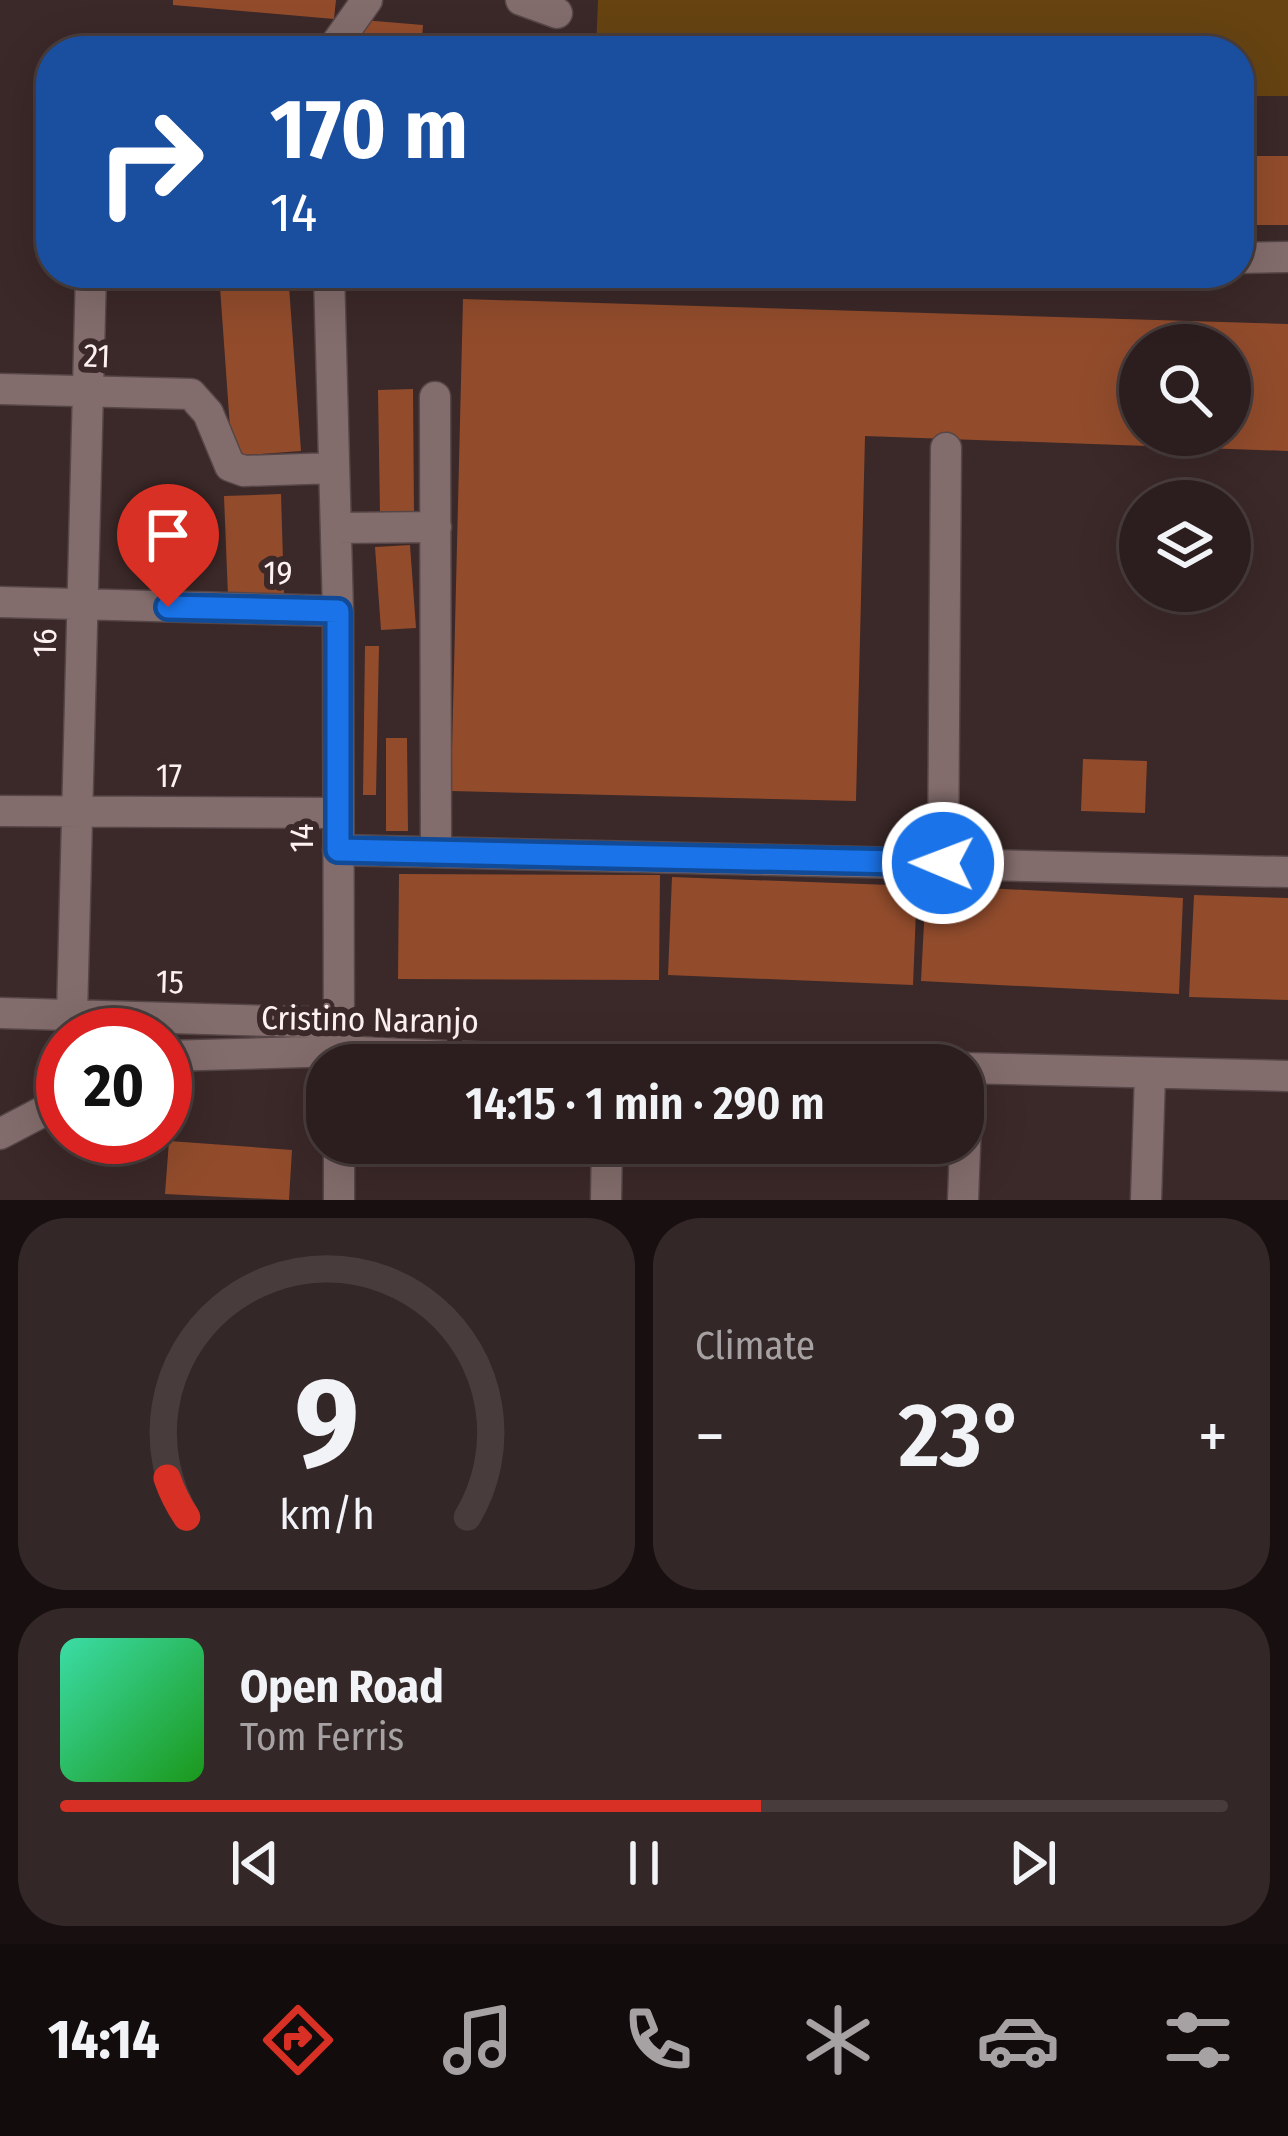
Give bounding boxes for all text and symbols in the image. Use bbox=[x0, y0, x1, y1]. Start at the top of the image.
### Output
text: 170 m bbox=[270, 79, 468, 180]
icon: right bbox=[72, 84, 228, 240]
text: 14 bbox=[270, 181, 317, 245]
map controls bbox=[1119, 324, 1251, 612]
button: search bbox=[1119, 324, 1251, 456]
street label: 21 bbox=[83, 336, 111, 376]
button: layers bbox=[1119, 480, 1251, 612]
pin bbox=[117, 484, 219, 607]
icon: arrive bbox=[135, 502, 201, 568]
street label: 19 bbox=[263, 553, 293, 593]
street label: 16 bbox=[25, 628, 65, 658]
street label: 17 bbox=[156, 756, 182, 796]
position arrow bbox=[880, 800, 1006, 926]
street label: 14 bbox=[282, 824, 322, 852]
street label: 15 bbox=[155, 962, 185, 1002]
street label: Cristino Naranjo bbox=[261, 998, 479, 1042]
speed limit sign: 20 bbox=[36, 1008, 192, 1164]
text: 14:15 · 1 min · 290 m bbox=[465, 1077, 825, 1131]
text: Climate bbox=[695, 1323, 815, 1369]
text: 9 bbox=[294, 1349, 359, 1499]
text: 23° bbox=[899, 1382, 1024, 1490]
text: − bbox=[695, 1397, 725, 1476]
text: + bbox=[1198, 1397, 1228, 1476]
text: km/h bbox=[279, 1489, 374, 1540]
text: Open Road bbox=[240, 1660, 444, 1714]
text: Tom Ferris bbox=[240, 1714, 404, 1760]
icon: previous bbox=[222, 1830, 288, 1896]
icon: pause bbox=[611, 1830, 677, 1896]
icon: next bbox=[1000, 1830, 1066, 1896]
icon: directions bbox=[256, 1998, 340, 2082]
icon: music bbox=[436, 1998, 520, 2082]
icon: phone bbox=[616, 1998, 700, 2082]
icon: climate bbox=[796, 1998, 880, 2082]
icon: car bbox=[976, 1998, 1060, 2082]
icon: filters bbox=[1156, 1998, 1240, 2082]
text: 14:14 bbox=[48, 2008, 160, 2072]

